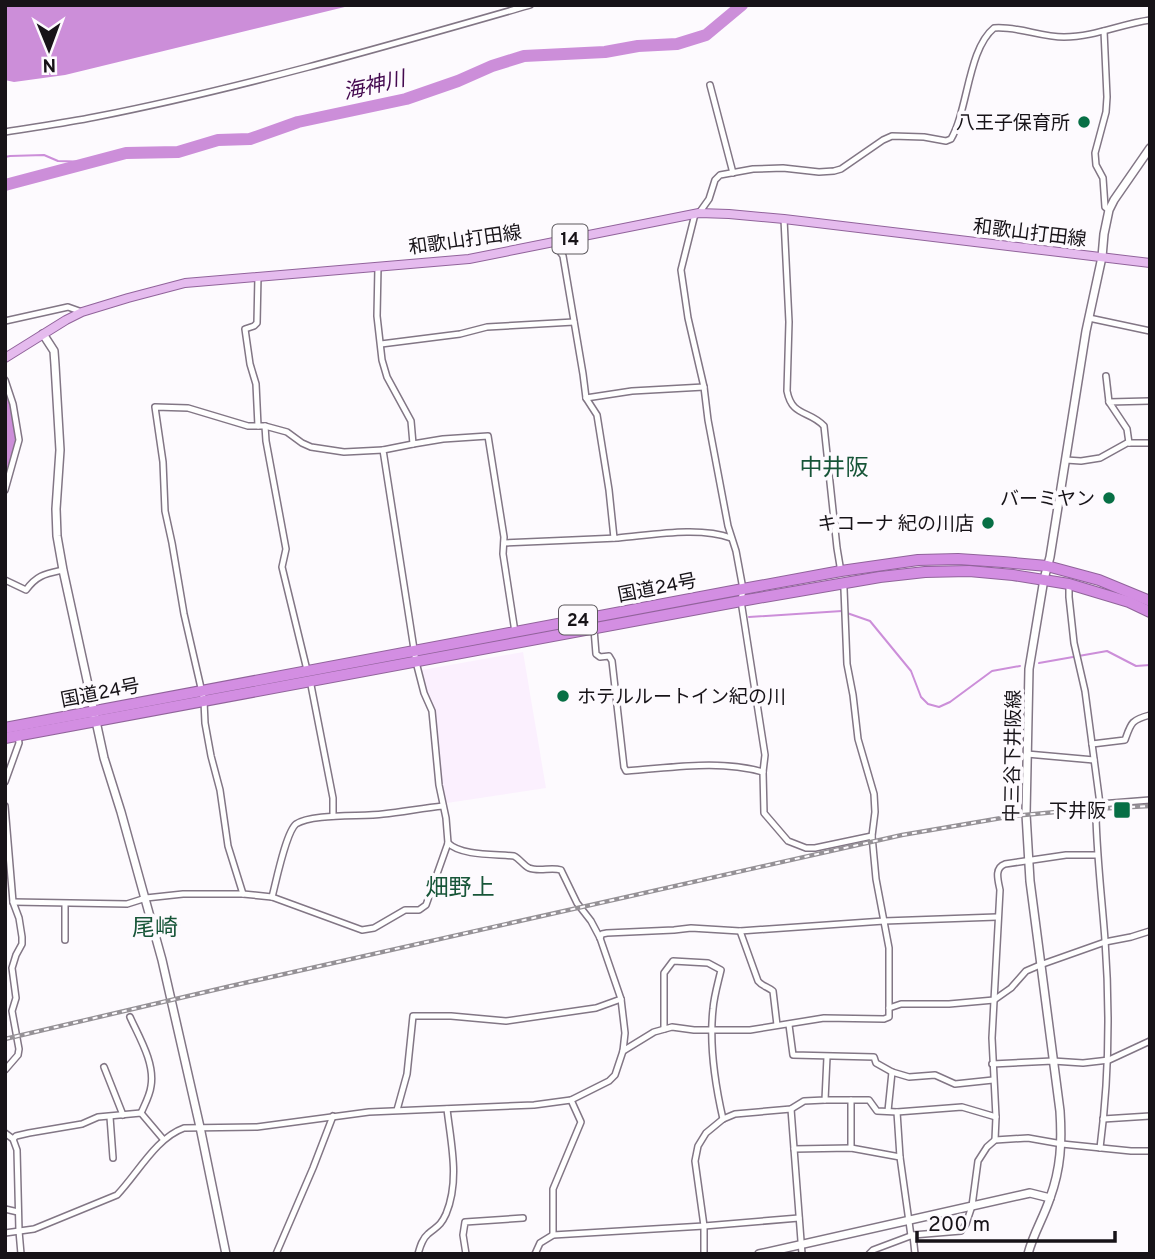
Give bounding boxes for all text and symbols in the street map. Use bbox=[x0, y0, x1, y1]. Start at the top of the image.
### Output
north arrow bbox=[14, 14, 84, 84]
text: N bbox=[42, 52, 56, 76]
water label: 海神川 bbox=[341, 66, 410, 107]
place label: 八王子保育所 bbox=[956, 112, 1070, 136]
marker: 八王子保育所 bbox=[1076, 114, 1092, 130]
street label: 和歌山打田線 bbox=[972, 215, 1088, 253]
street label: 和歌山打田線 bbox=[407, 221, 523, 261]
road number: 14 bbox=[552, 225, 588, 254]
district label: 中井阪 bbox=[800, 455, 869, 484]
place label: バーミヤン bbox=[1000, 488, 1095, 512]
marker: バーミヤン bbox=[1101, 490, 1117, 506]
place label: キコーナ 紀の川店 bbox=[818, 513, 974, 537]
marker: キコーナ 紀の川店 bbox=[980, 515, 996, 531]
street label: 国道24号 bbox=[616, 570, 699, 608]
road number: 24 bbox=[559, 606, 597, 634]
street label: 国道24号 bbox=[59, 675, 142, 713]
place label: ホテルルートイン紀の川 bbox=[577, 686, 786, 710]
marker: ホテルルートイン紀の川 bbox=[555, 688, 571, 704]
street label: 中三谷下井阪線 bbox=[1001, 689, 1027, 823]
place label: 下井阪 bbox=[1049, 800, 1106, 824]
marker: 下井阪 bbox=[1112, 800, 1132, 820]
district label: 畑野上 bbox=[426, 875, 495, 904]
district label: 尾崎 bbox=[132, 915, 178, 944]
scale bar bbox=[917, 1200, 1115, 1244]
text: 200 m bbox=[928, 1212, 990, 1239]

